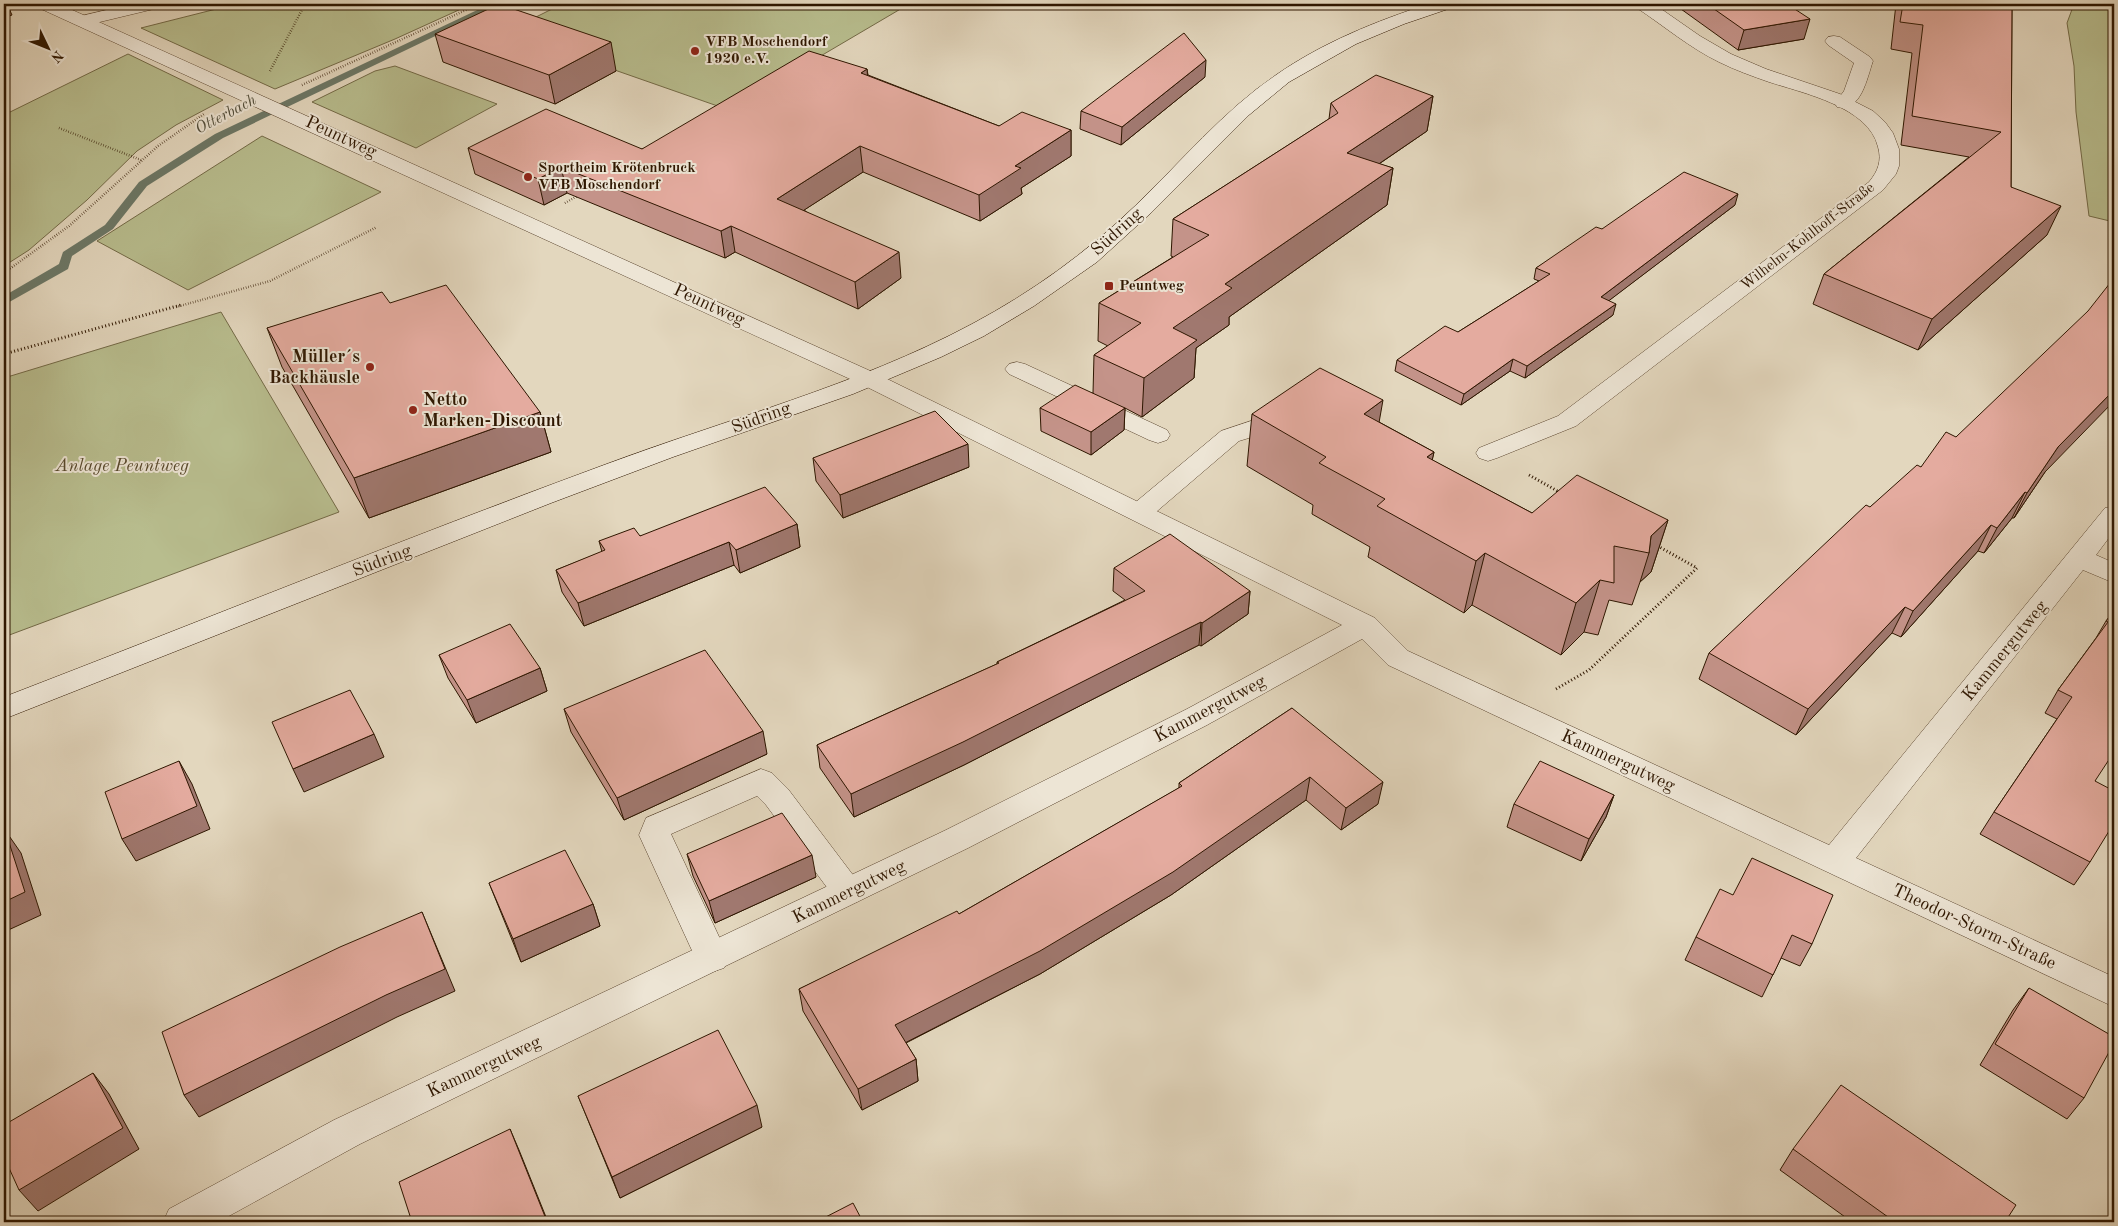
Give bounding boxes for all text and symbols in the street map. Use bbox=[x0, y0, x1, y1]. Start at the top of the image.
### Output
north arrow bbox=[22, 22, 72, 72]
place label: VFB Moschendorf 1920 e.V. bbox=[705, 35, 829, 67]
marker: VFB Moschendorf 1920 e.V. bbox=[689, 45, 701, 57]
text: N bbox=[48, 47, 66, 65]
water label: Otterbach bbox=[193, 92, 259, 138]
street label: Peuntweg bbox=[303, 113, 380, 161]
place label: Sportheim Krötenbruck VFB Moschendorf bbox=[538, 161, 696, 193]
marker: Sportheim Krötenbruck VFB Moschendorf bbox=[522, 171, 534, 183]
street label: Wilhelm-Kohlhoff-Straße bbox=[1738, 180, 1878, 294]
street label: Südring bbox=[1088, 204, 1146, 259]
place label: Peuntweg bbox=[1119, 279, 1185, 294]
marker: Peuntweg bbox=[1103, 280, 1115, 292]
street label: Peuntweg bbox=[671, 281, 748, 329]
place label: Müller´s Backhäusle bbox=[269, 348, 360, 387]
marker: Müller´s Backhäusle bbox=[364, 361, 376, 373]
place label: Netto Marken-Discount bbox=[423, 391, 563, 430]
street label: Südring bbox=[729, 399, 793, 437]
marker: Netto Marken-Discount bbox=[407, 404, 419, 416]
park label: Anlage Peuntweg bbox=[54, 457, 189, 475]
street label: Südring bbox=[350, 541, 414, 580]
street label: Kammergutweg bbox=[1959, 597, 2051, 705]
street label: Kammergutweg bbox=[1151, 672, 1269, 746]
street label: Kammergutweg bbox=[1558, 727, 1678, 795]
street label: Kammergutweg bbox=[790, 857, 909, 927]
street label: Theodor-Storm-Straße bbox=[1889, 881, 2059, 973]
street label: Kammergutweg bbox=[424, 1033, 544, 1101]

